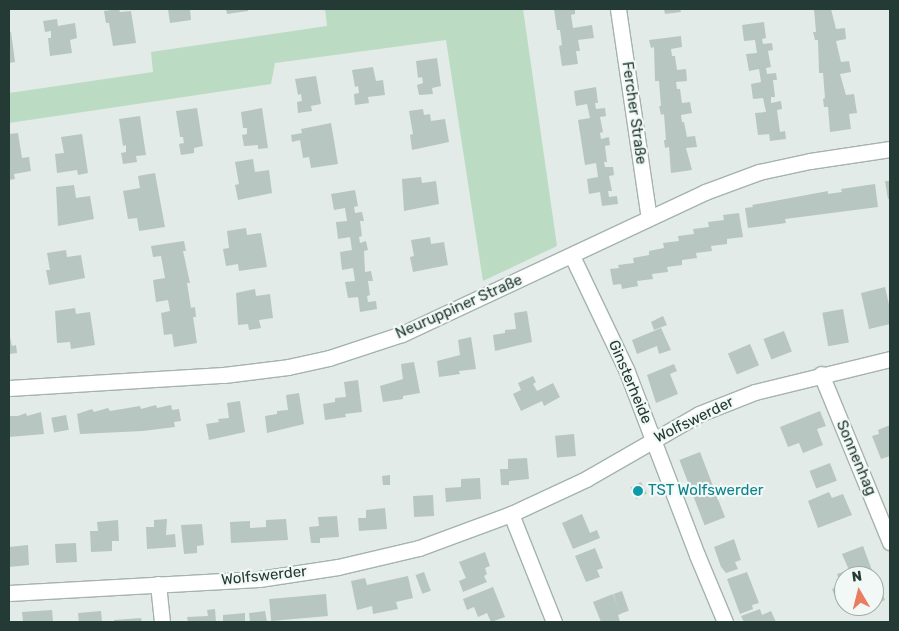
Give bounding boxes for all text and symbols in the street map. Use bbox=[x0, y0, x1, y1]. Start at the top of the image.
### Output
street label: Fercher Straße bbox=[618, 60, 650, 166]
street label: Neuruppiner Straße bbox=[393, 271, 525, 343]
street label: Ginsterheide bbox=[604, 338, 656, 426]
street label: Wolfswerder bbox=[651, 393, 737, 447]
street label: Sonnenhag bbox=[832, 418, 880, 498]
place label: TST Wolfswerder bbox=[648, 482, 764, 500]
marker: TST Wolfswerder bbox=[632, 485, 644, 497]
street label: Wolfswerder bbox=[220, 563, 308, 589]
north arrow bbox=[834, 566, 884, 616]
text: N bbox=[851, 568, 863, 586]

